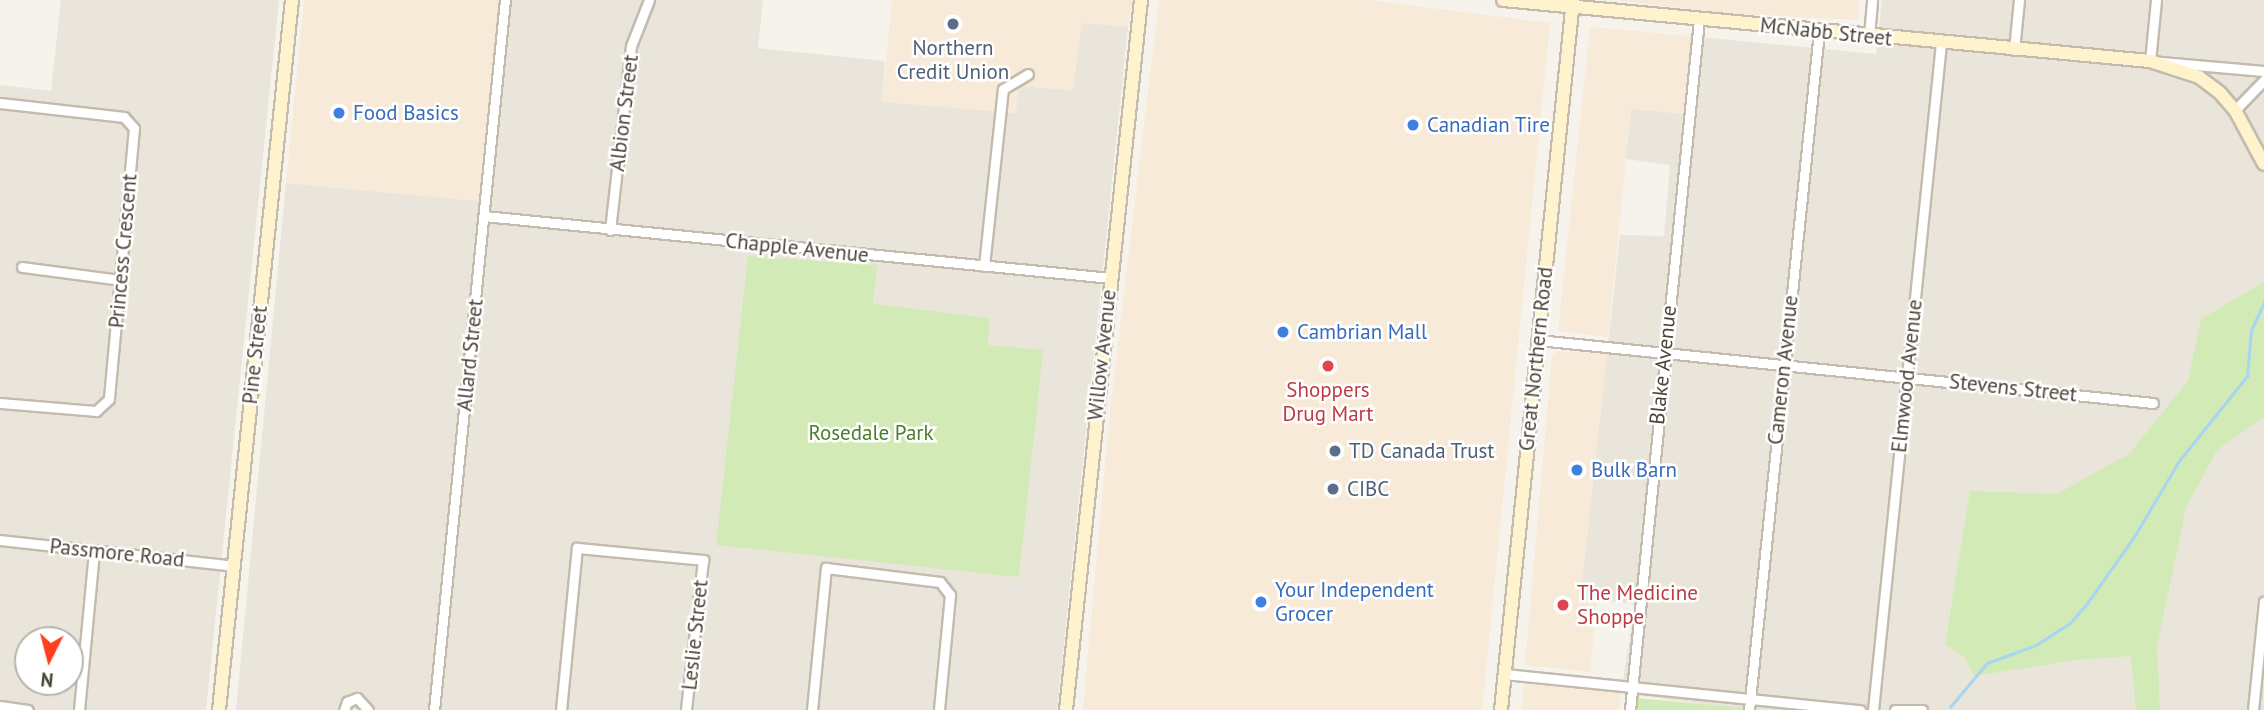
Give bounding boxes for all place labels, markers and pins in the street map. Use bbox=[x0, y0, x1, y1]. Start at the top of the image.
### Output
marker: Northern Credit Union bbox=[945, 16, 961, 32]
place label: Northern Credit Union bbox=[897, 35, 1009, 85]
place label: Food Basics bbox=[353, 100, 459, 126]
marker: Food Basics bbox=[331, 105, 347, 121]
place label: Canadian Tire bbox=[1427, 112, 1550, 138]
marker: Canadian Tire bbox=[1405, 117, 1421, 133]
place label: Cambrian Mall bbox=[1297, 319, 1427, 345]
marker: Cambrian Mall bbox=[1275, 324, 1291, 340]
marker: Shoppers Drug Mart bbox=[1320, 358, 1336, 374]
place label: Shoppers Drug Mart bbox=[1283, 377, 1373, 427]
place label: TD Canada Trust bbox=[1349, 438, 1495, 464]
marker: TD Canada Trust bbox=[1327, 443, 1343, 459]
place label: Bulk Barn bbox=[1591, 457, 1678, 483]
marker: Bulk Barn bbox=[1569, 462, 1585, 478]
place label: CIBC bbox=[1347, 476, 1389, 502]
marker: CIBC bbox=[1325, 481, 1341, 497]
place label: Your Independent Grocer bbox=[1275, 577, 1434, 627]
place label: The Medicine Shoppe bbox=[1577, 580, 1698, 630]
marker: Your Independent Grocer bbox=[1253, 594, 1269, 610]
marker: The Medicine Shoppe bbox=[1555, 597, 1571, 613]

